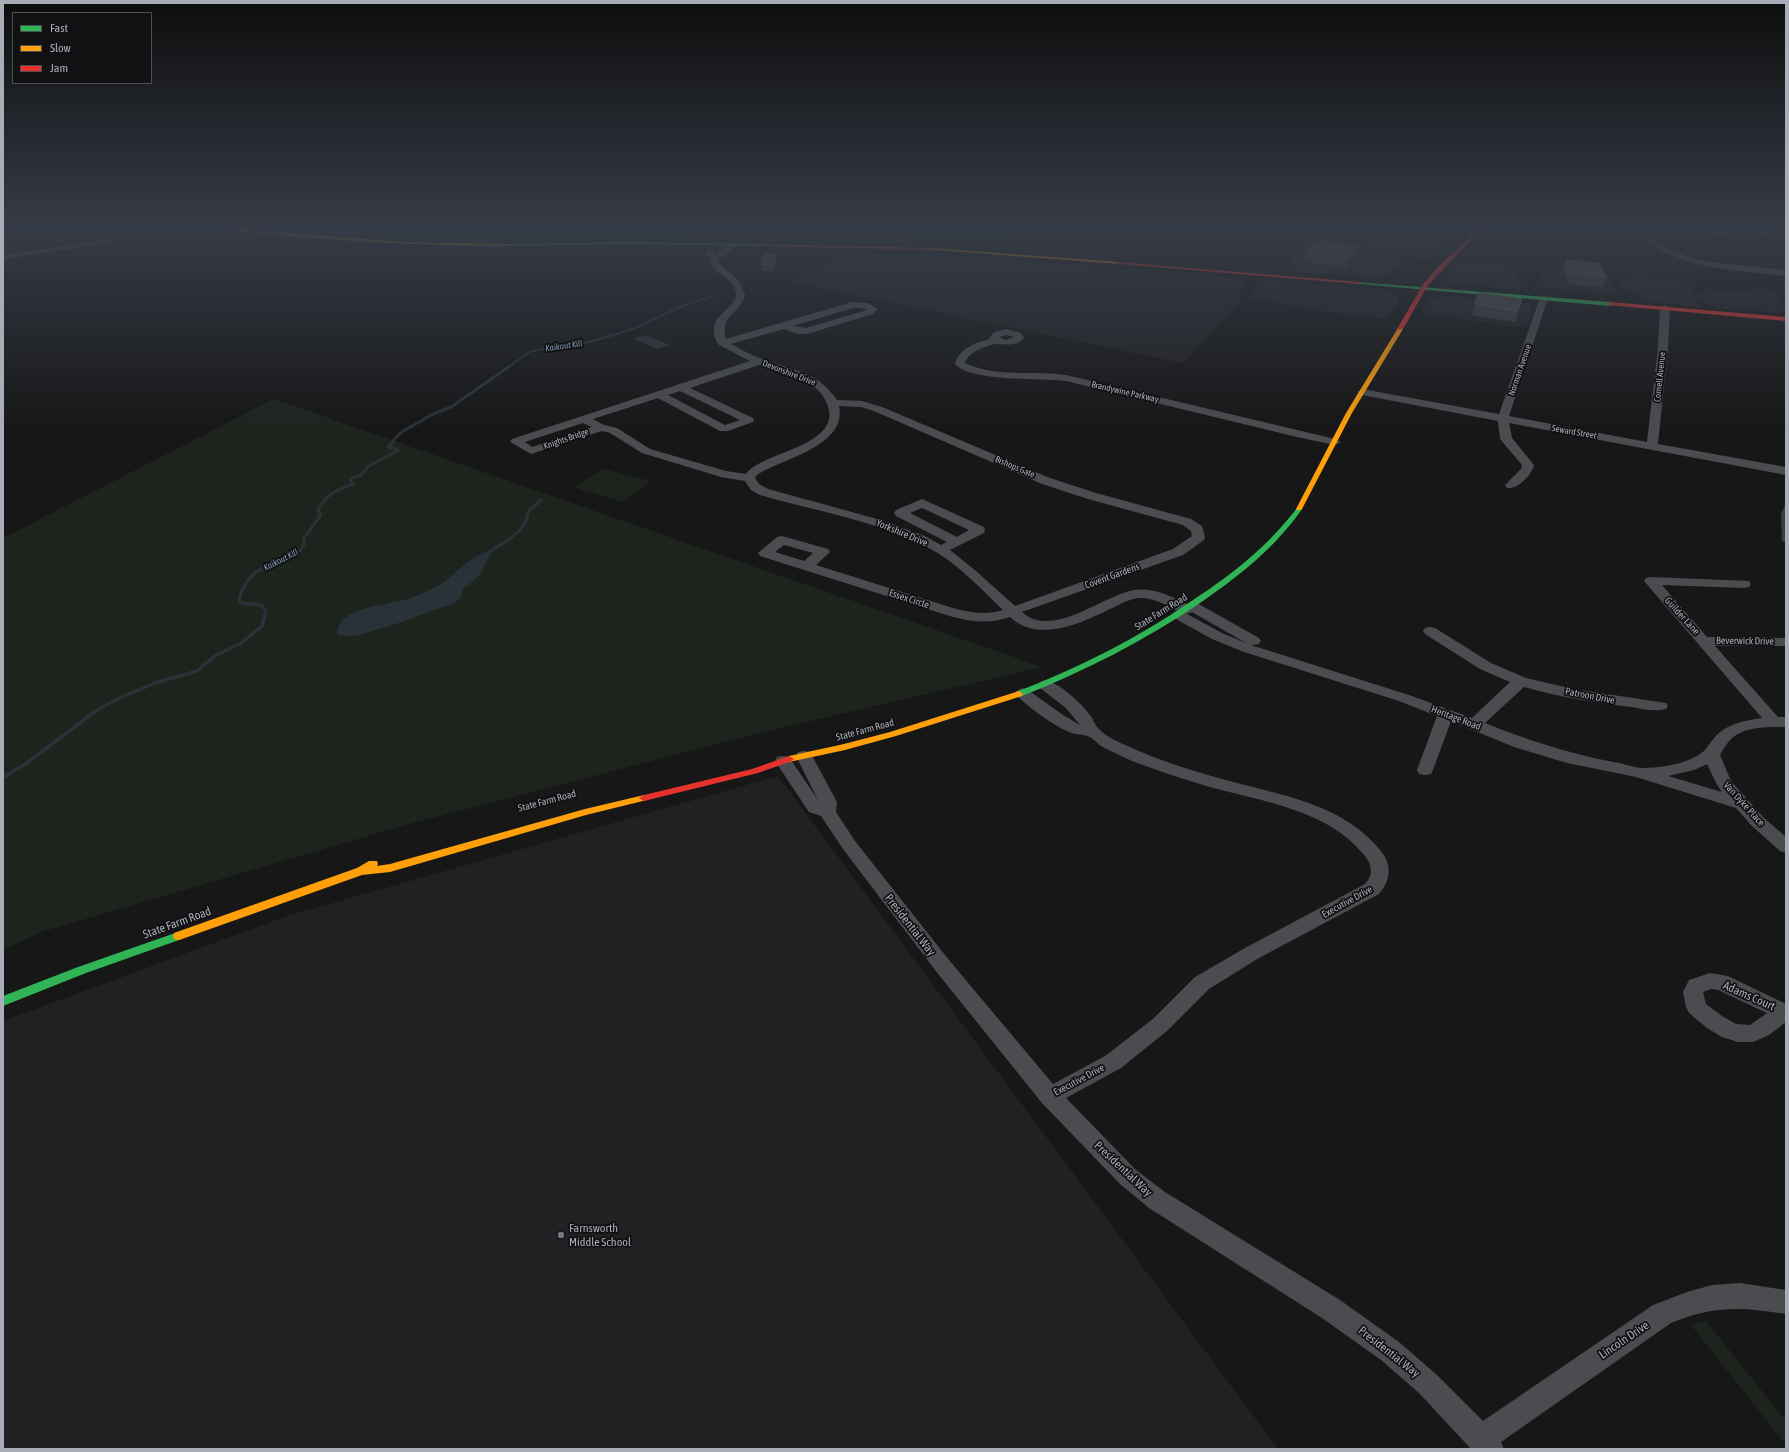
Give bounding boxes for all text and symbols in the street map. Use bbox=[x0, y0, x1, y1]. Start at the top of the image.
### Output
legend bbox=[12, 12, 152, 84]
text: Fast bbox=[50, 21, 68, 35]
text: Slow bbox=[50, 41, 71, 55]
text: Jam bbox=[50, 61, 68, 75]
water label: Kaikout Kill bbox=[545, 338, 583, 354]
street label: Norman Avenue bbox=[1506, 343, 1534, 397]
street label: Cornell Avenue bbox=[1652, 351, 1668, 403]
street label: Devonshire Drive bbox=[761, 358, 817, 388]
street label: Brandywine Parkway bbox=[1090, 379, 1160, 405]
street label: Seward Street bbox=[1551, 423, 1597, 441]
street label: Knights Bridge bbox=[542, 426, 590, 452]
street label: Bishops Gate bbox=[993, 454, 1037, 480]
street label: Yorkshire Drive bbox=[874, 517, 930, 549]
water label: Kaikout Kill bbox=[262, 547, 300, 573]
street label: Covent Gardens bbox=[1083, 561, 1141, 591]
street label: Essex Circle bbox=[887, 587, 931, 611]
street label: State Farm Road bbox=[1133, 591, 1189, 633]
street label: Guilder Lane bbox=[1662, 595, 1702, 637]
street label: Beverwick Drive bbox=[1716, 634, 1774, 648]
street label: Patroon Drive bbox=[1564, 685, 1616, 707]
street label: Heritage Road bbox=[1429, 703, 1483, 733]
street label: State Farm Road bbox=[835, 717, 895, 743]
street label: Van Dyke Place bbox=[1721, 779, 1767, 829]
street label: State Farm Road bbox=[517, 788, 577, 814]
street label: Executive Drive bbox=[1320, 883, 1374, 921]
street label: Presidential Way bbox=[881, 891, 939, 959]
street label: State Farm Road bbox=[141, 904, 213, 942]
street label: Adams Court bbox=[1721, 978, 1777, 1014]
street label: Executive Drive bbox=[1052, 1062, 1106, 1098]
street label: Presidential Way bbox=[1091, 1138, 1155, 1200]
place label: Farnsworth Middle School bbox=[569, 1221, 631, 1249]
marker: Farnsworth Middle School bbox=[556, 1230, 566, 1240]
street label: Lincoln Drive bbox=[1596, 1318, 1652, 1362]
street label: Presidential Way bbox=[1355, 1323, 1423, 1381]

